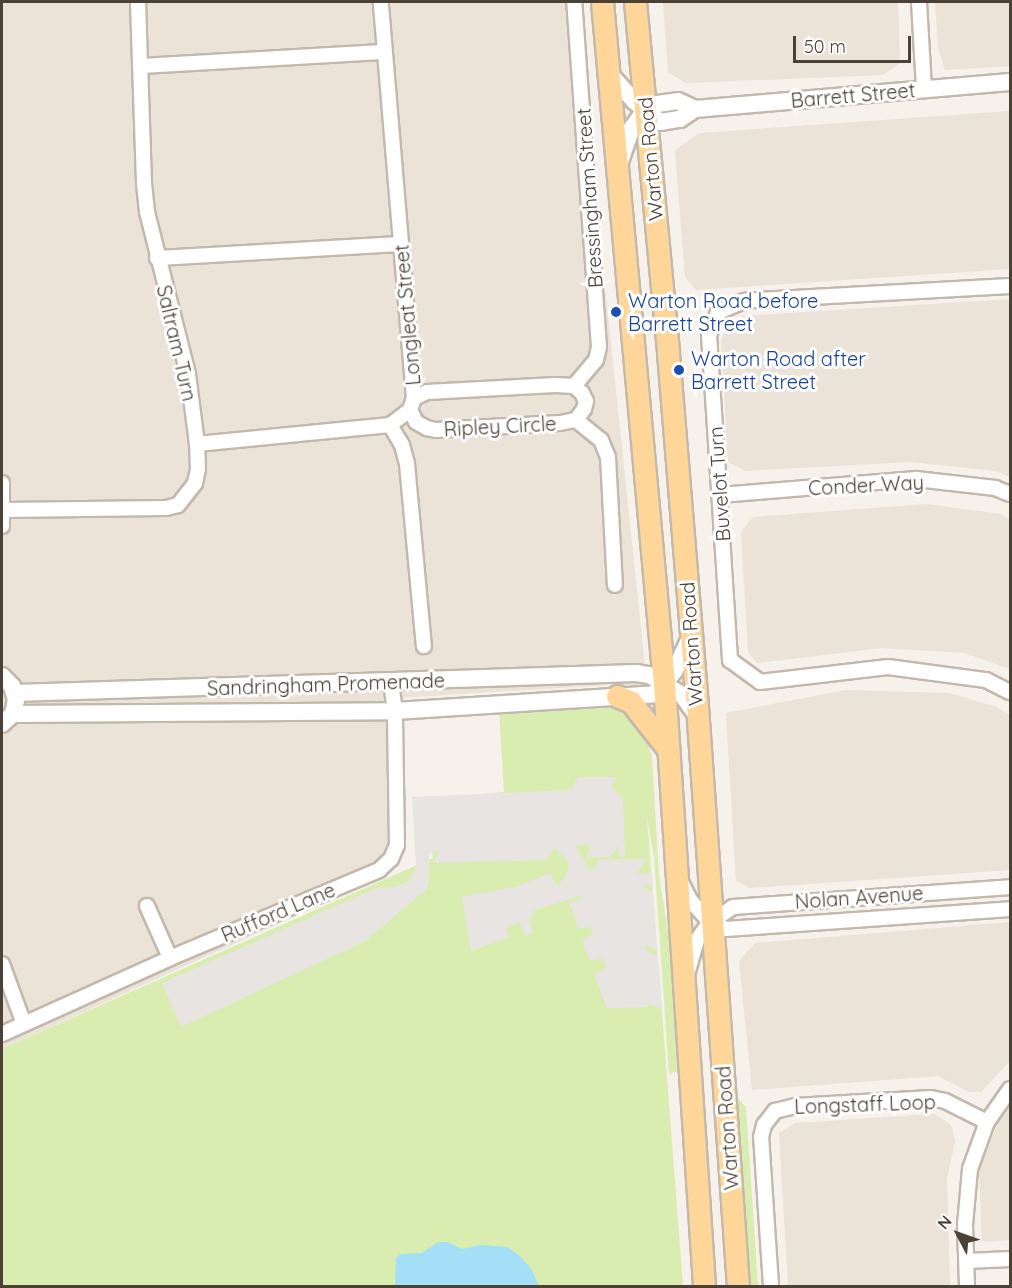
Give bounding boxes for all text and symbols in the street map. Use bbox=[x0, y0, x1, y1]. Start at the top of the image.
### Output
scale bar bbox=[796, 24, 914, 62]
text: 50 m bbox=[804, 35, 846, 58]
street label: Barrett Street bbox=[790, 78, 916, 112]
street label: Warton Road bbox=[633, 96, 667, 222]
street label: Bressingham Street bbox=[571, 107, 607, 289]
street label: Longleat Street bbox=[389, 243, 425, 387]
street label: Saltram Turn bbox=[152, 283, 202, 403]
place label: Warton Road before Barrett Street bbox=[628, 288, 818, 335]
marker: Warton Road before Barrett Street bbox=[609, 305, 623, 319]
place label: Warton Road after Barrett Street bbox=[691, 346, 866, 393]
marker: Warton Road after Barrett Street bbox=[672, 363, 686, 377]
street label: Ripley Circle bbox=[443, 411, 557, 441]
street label: Buvelot Turn bbox=[703, 426, 735, 542]
street label: Conder Way bbox=[808, 470, 924, 500]
street label: Warton Road bbox=[675, 581, 707, 707]
street label: Sandringham Promenade bbox=[207, 668, 445, 700]
street label: Rufford Lane bbox=[217, 877, 339, 947]
street label: Nolan Avenue bbox=[794, 881, 924, 913]
street label: Warton Road bbox=[711, 1065, 743, 1191]
street label: Longstaff Loop bbox=[794, 1090, 936, 1118]
north arrow bbox=[928, 1204, 988, 1264]
text: N bbox=[933, 1211, 956, 1233]

